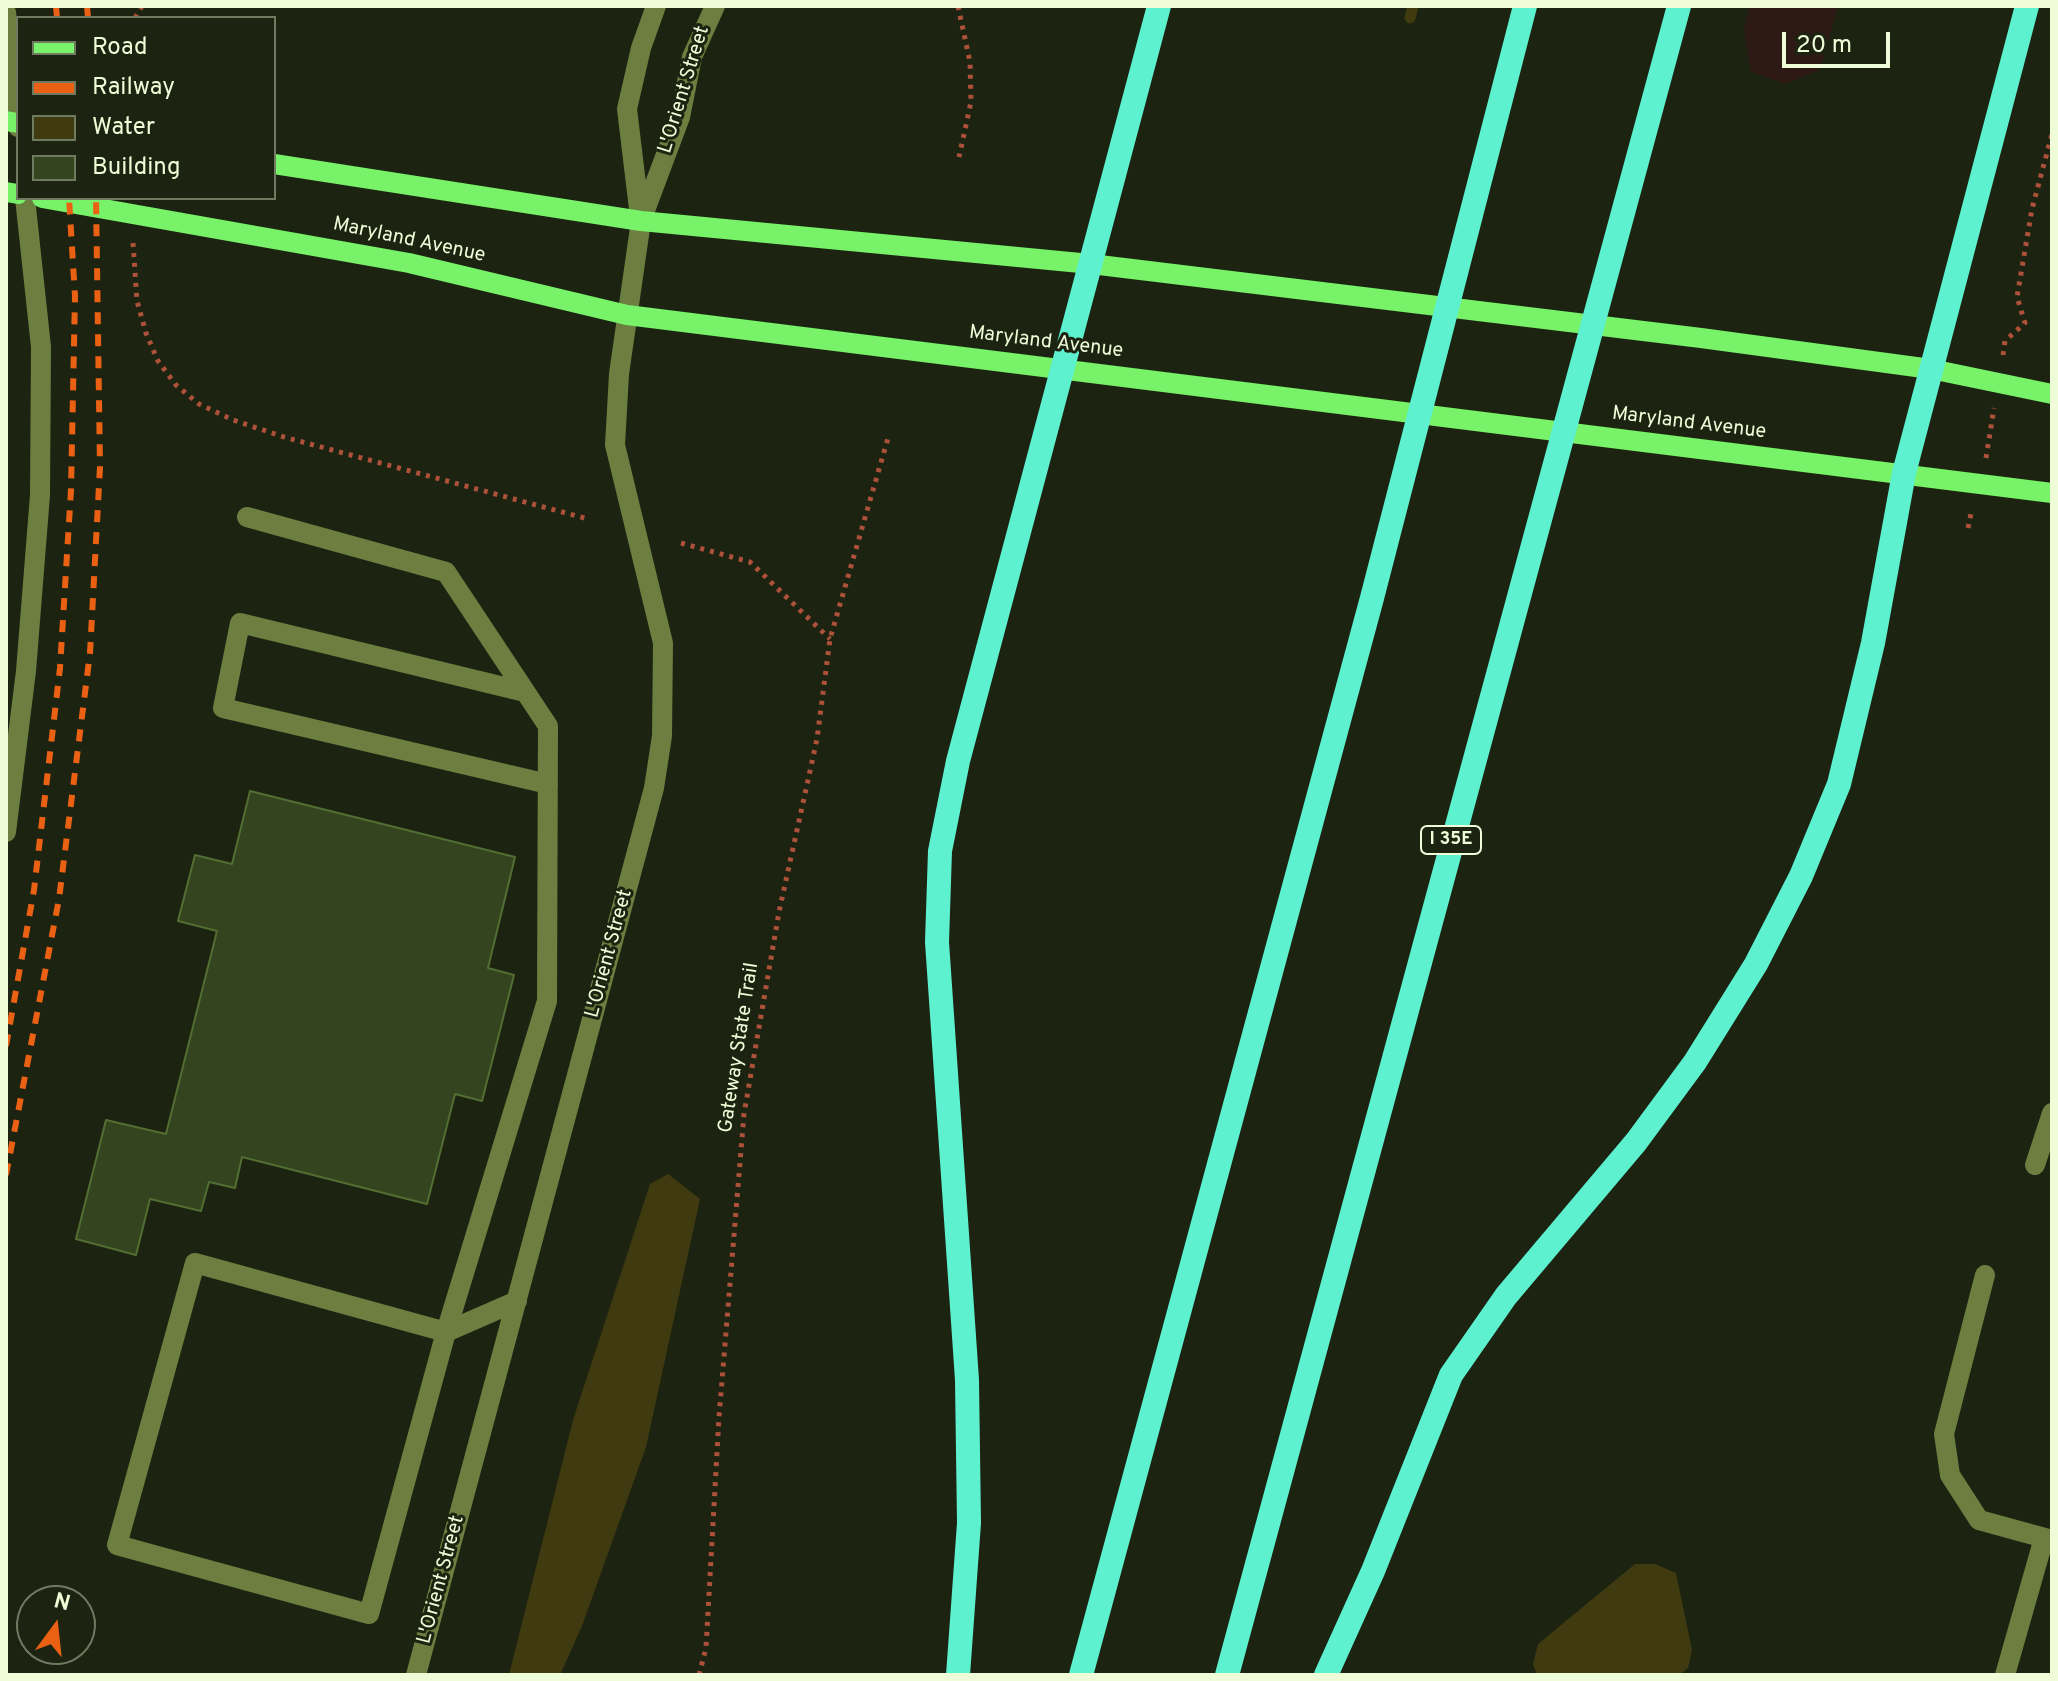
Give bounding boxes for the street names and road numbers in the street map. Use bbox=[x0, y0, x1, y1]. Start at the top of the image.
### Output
street label: L'Orient Street bbox=[654, 23, 716, 157]
street label: Maryland Avenue bbox=[331, 213, 487, 269]
street label: Maryland Avenue bbox=[968, 322, 1124, 364]
street label: Maryland Avenue bbox=[1611, 403, 1767, 445]
road number: I 35E bbox=[1421, 826, 1481, 854]
street label: L'Orient Street bbox=[581, 887, 639, 1021]
street label: Gateway State Trail bbox=[715, 961, 765, 1135]
street label: L'Orient Street bbox=[413, 1513, 471, 1647]

